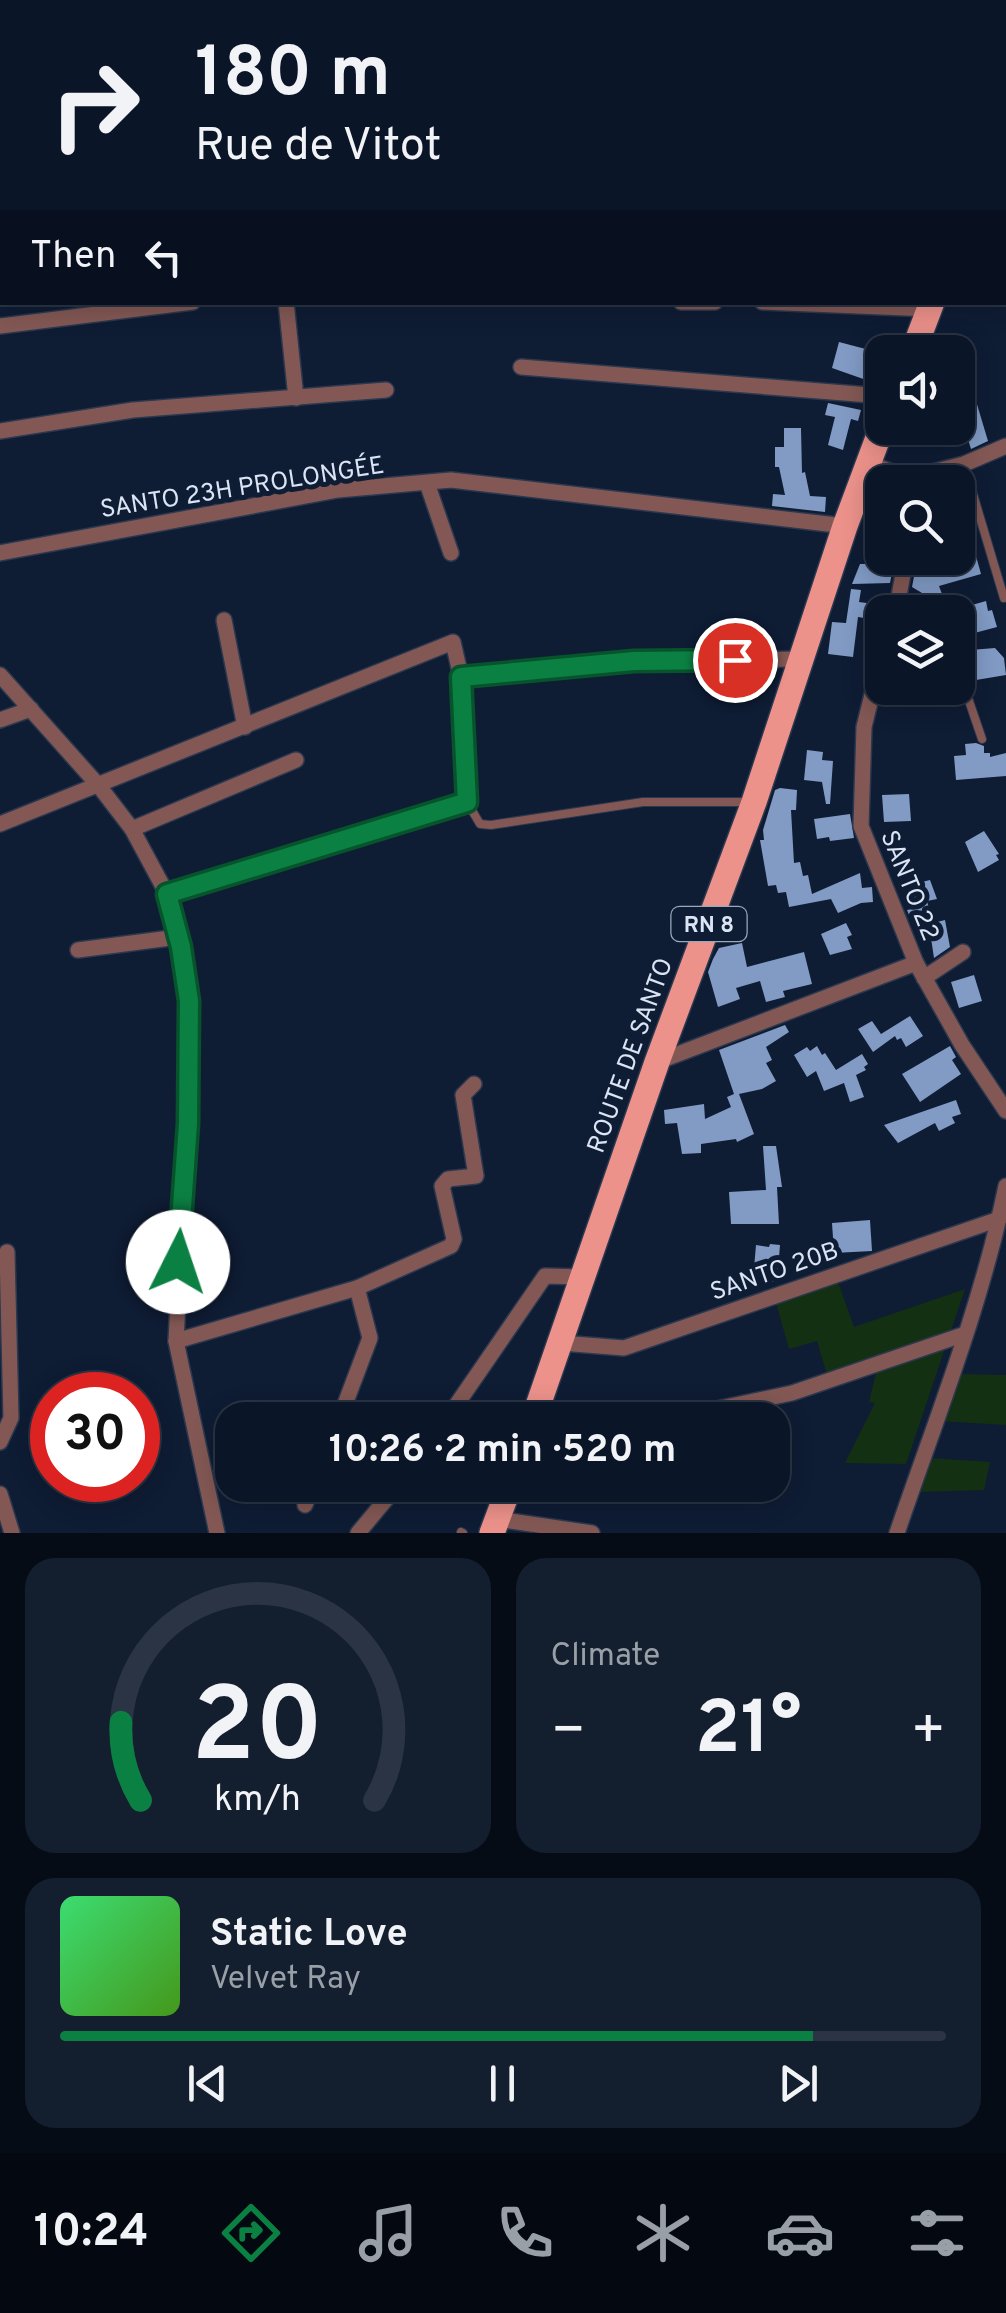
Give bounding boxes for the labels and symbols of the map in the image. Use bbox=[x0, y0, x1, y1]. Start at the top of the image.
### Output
street label: SANTO 23H PROLONGÉE bbox=[98, 450, 387, 527]
pin bbox=[693, 618, 778, 703]
street label: SANTO 22 bbox=[872, 826, 945, 946]
road number: RN 8 bbox=[672, 907, 746, 941]
street label: ROUTE DE SANTO bbox=[582, 954, 682, 1158]
position arrow bbox=[126, 1210, 230, 1314]
street label: SANTO 20B bbox=[707, 1236, 843, 1310]
speed limit sign: 30 bbox=[30, 1372, 160, 1502]

